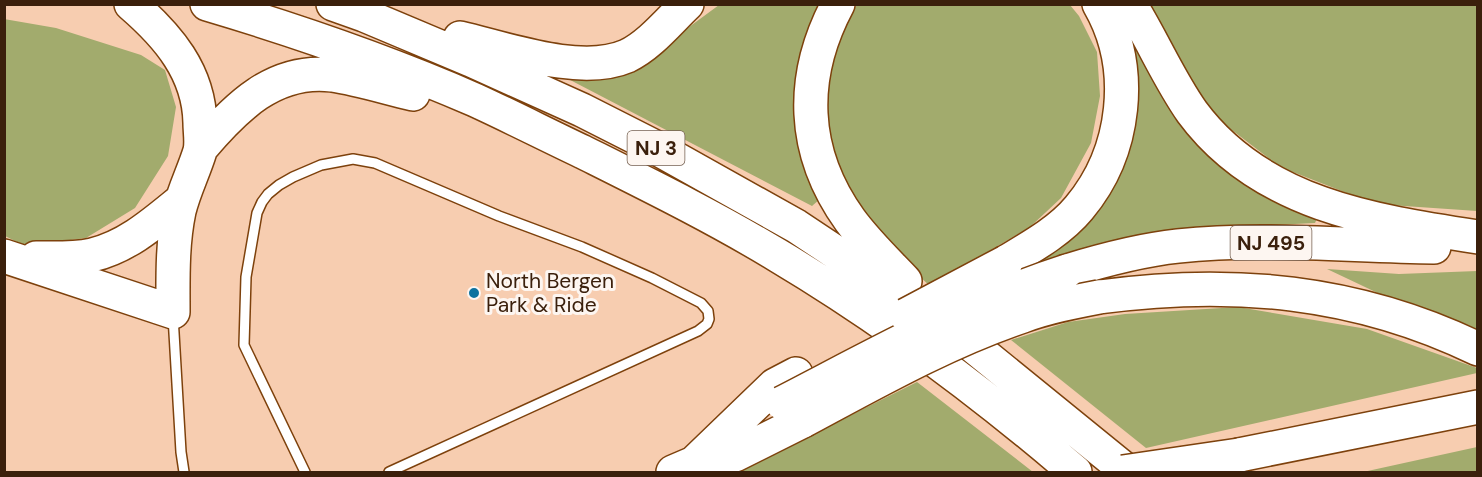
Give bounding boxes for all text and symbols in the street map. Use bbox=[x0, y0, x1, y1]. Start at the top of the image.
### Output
road number: NJ 3 bbox=[628, 131, 684, 165]
road number: NJ 495 bbox=[1230, 226, 1312, 260]
place label: North Bergen Park & Ride bbox=[486, 267, 614, 319]
marker: North Bergen Park & Ride bbox=[467, 286, 481, 300]

